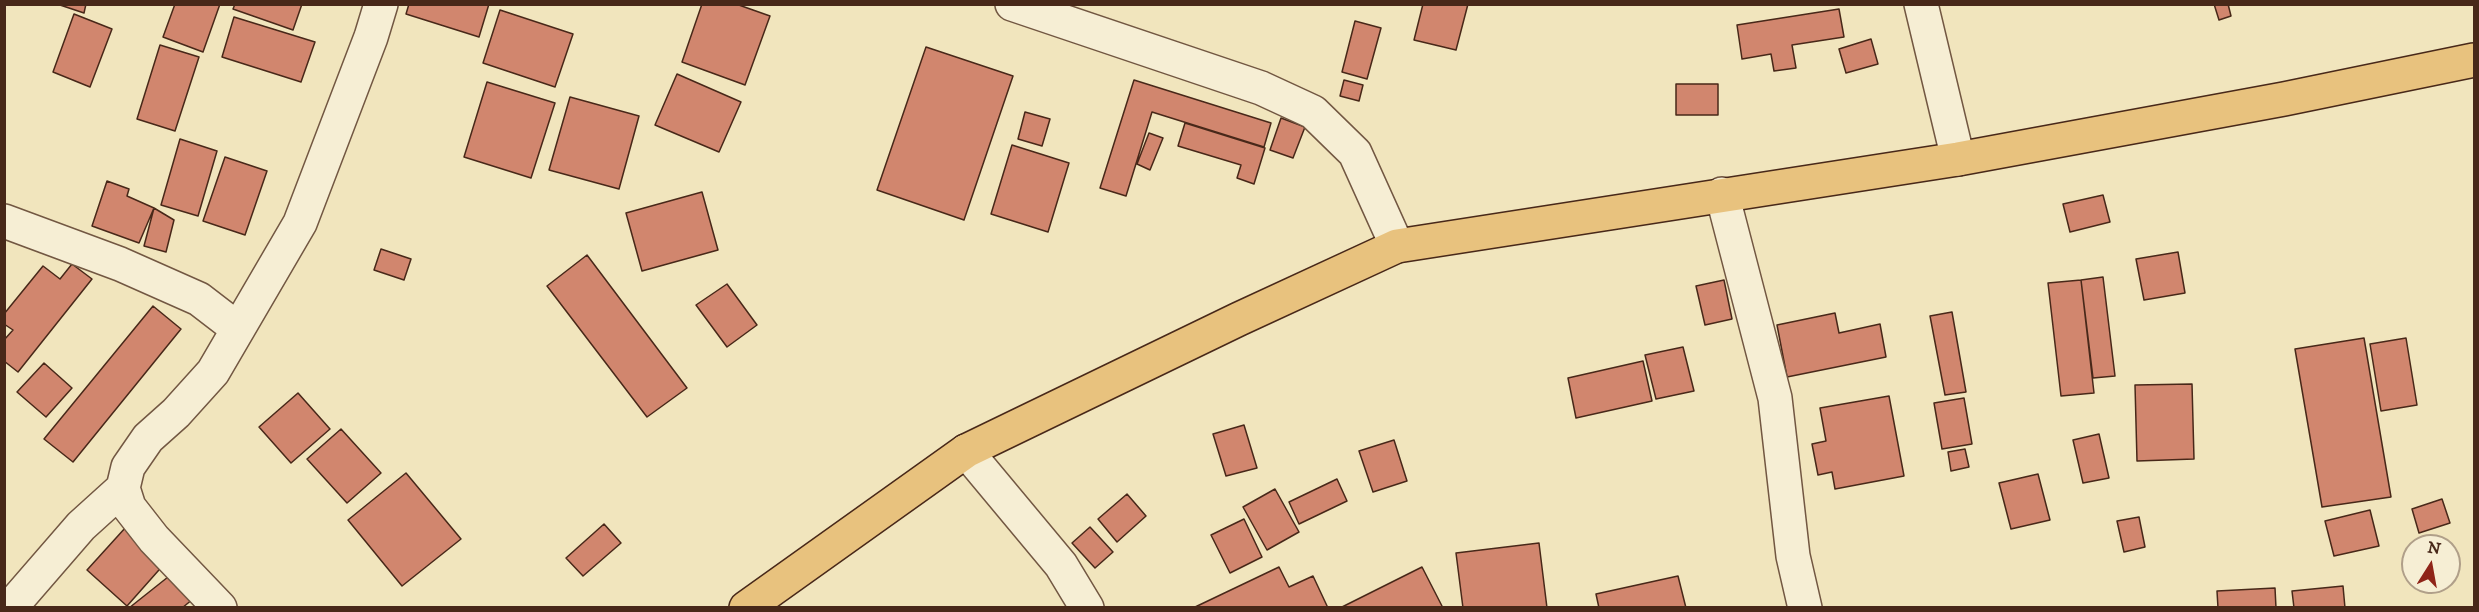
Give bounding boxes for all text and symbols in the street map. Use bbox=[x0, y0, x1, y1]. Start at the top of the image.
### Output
north arrow bbox=[2401, 534, 2461, 594]
text: N bbox=[2426, 537, 2442, 559]

